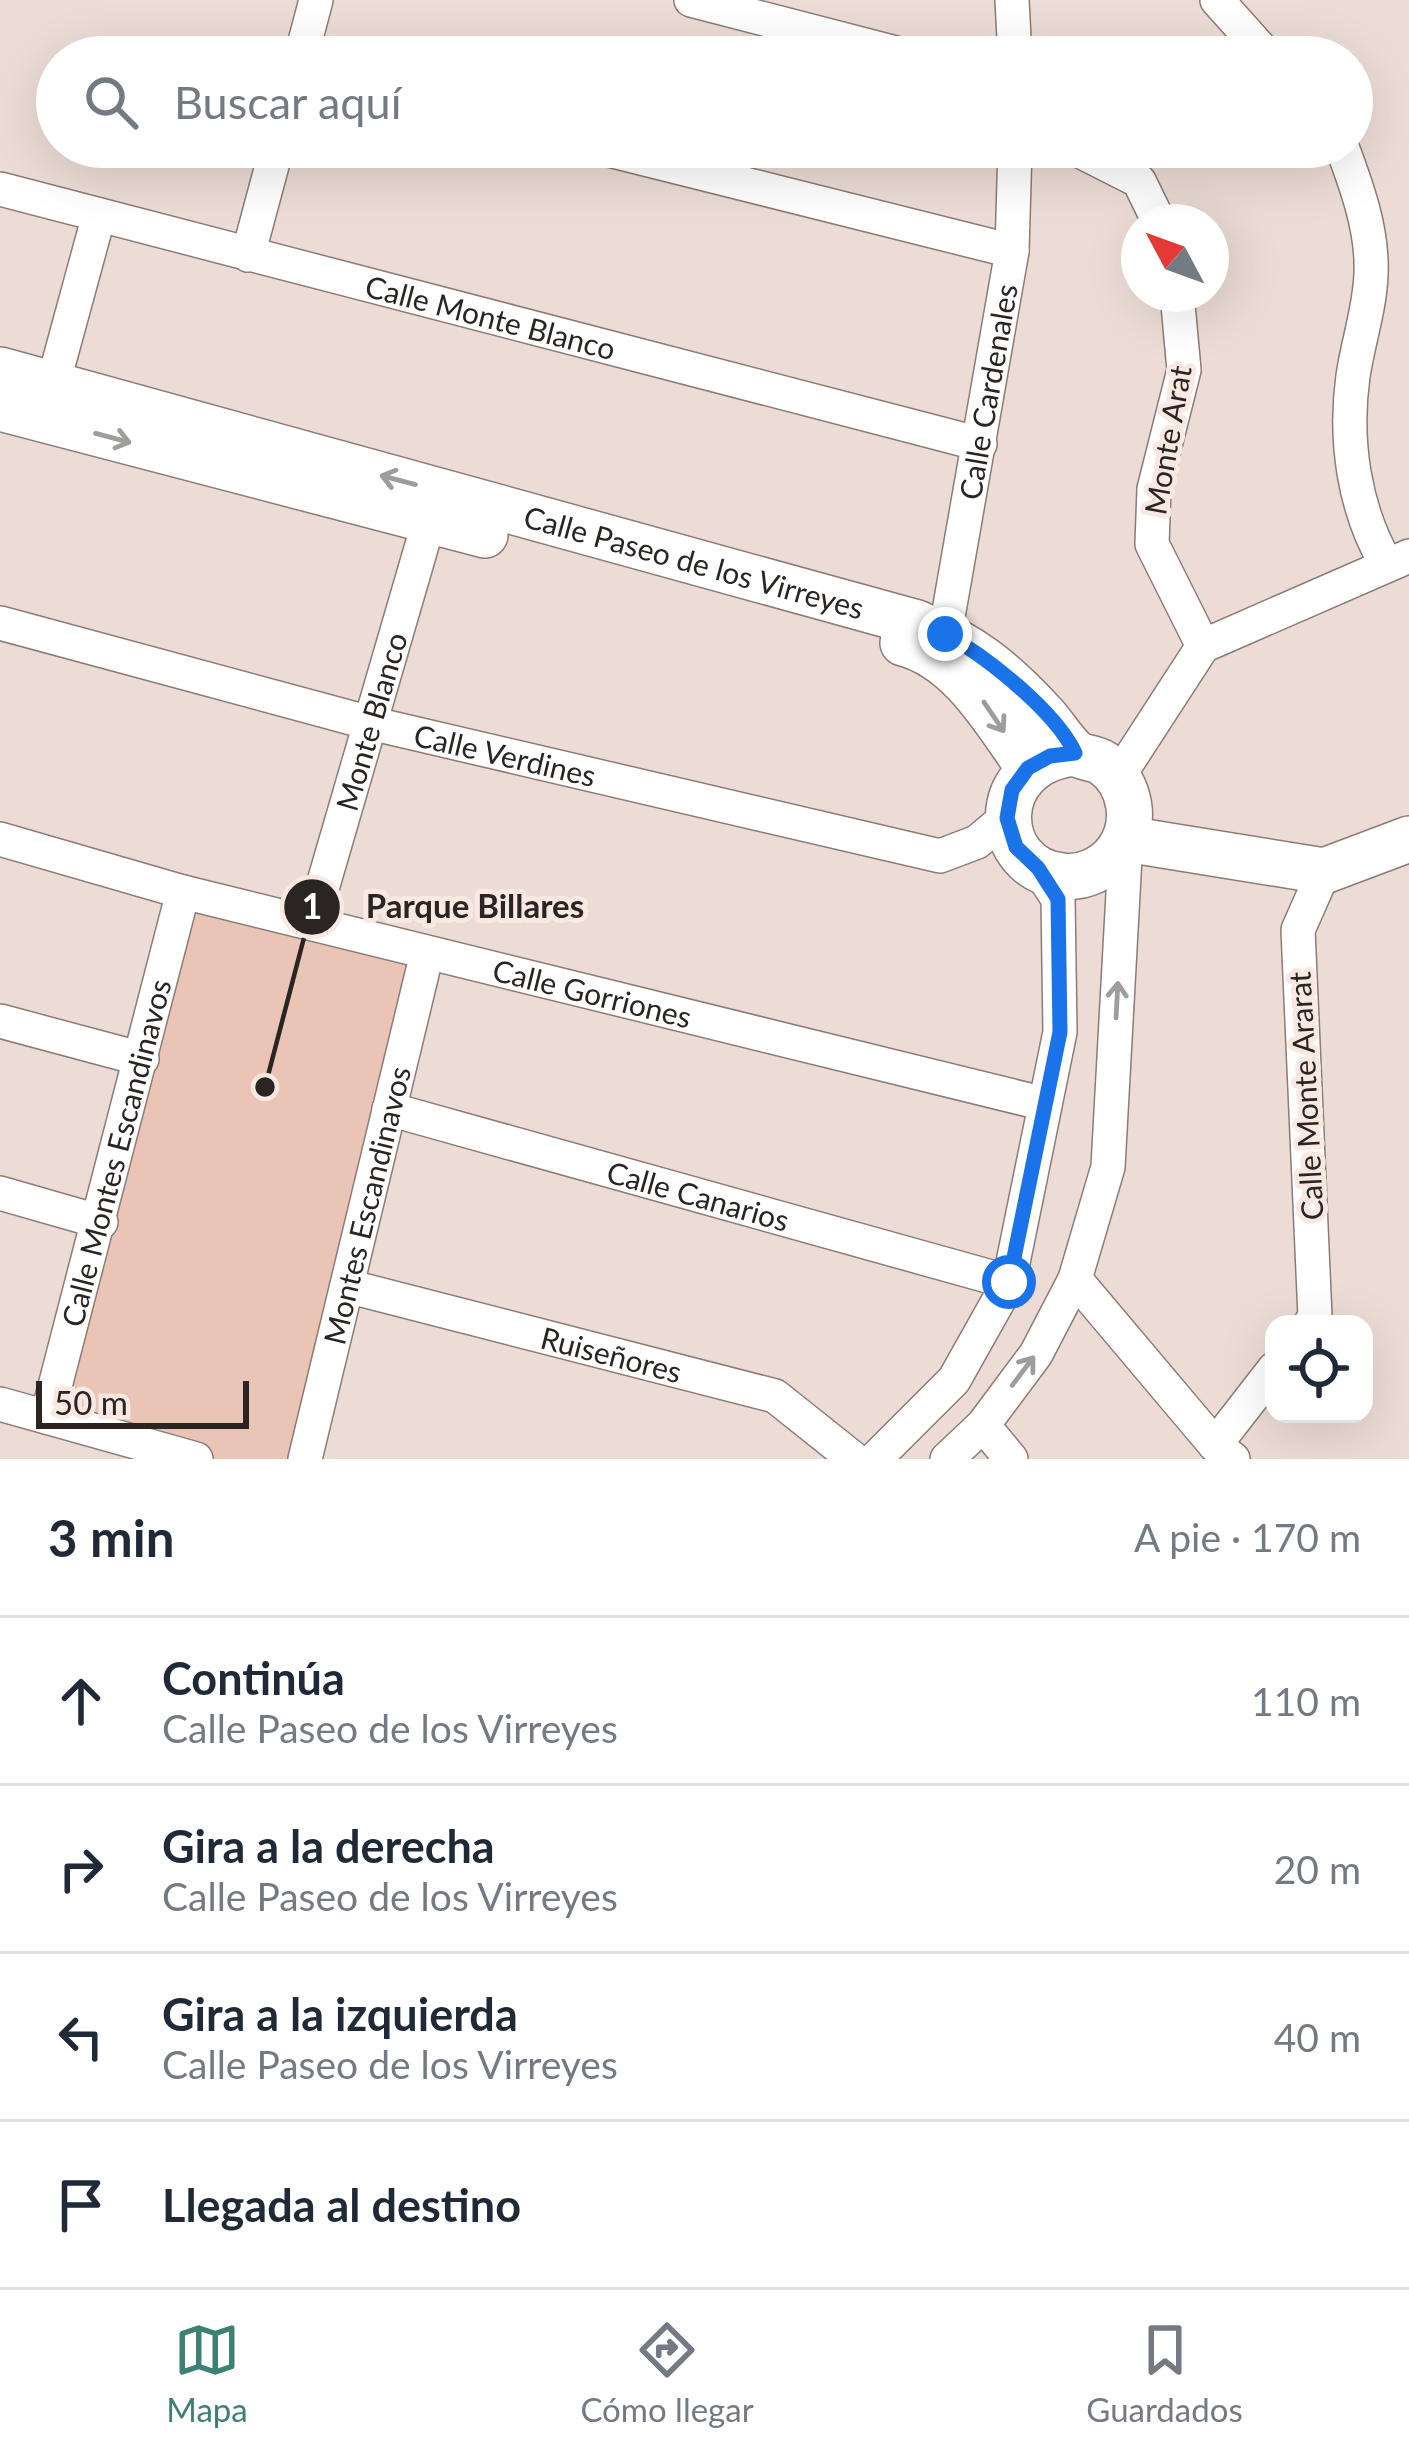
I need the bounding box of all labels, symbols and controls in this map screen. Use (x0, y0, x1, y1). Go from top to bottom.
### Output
search box (36, 36, 1373, 168)
icon: search (78, 69, 144, 135)
text: Buscar aquí (174, 75, 401, 129)
north arrow (1121, 204, 1229, 312)
street label: Calle Monte Blanco (362, 267, 619, 366)
street label: Calle Cardenales (951, 281, 1024, 502)
street label: Monte Arat (1136, 363, 1198, 517)
one-way arrow (93, 428, 131, 450)
one-way arrow (380, 467, 418, 489)
street label: Calle Paseo de los Virreyes (520, 497, 868, 626)
route end (918, 607, 972, 661)
street label: Monte Blanco (328, 628, 414, 815)
one-way arrow (981, 700, 1006, 734)
street label: Calle Verdines (411, 716, 599, 793)
callout: Parque Billares (282, 872, 608, 941)
text: 1 (302, 883, 322, 927)
text: Parque Billares (366, 885, 584, 925)
street label: Calle Gorriones (489, 951, 695, 1034)
street label: Calle Monte Ararat (1281, 971, 1329, 1221)
street label: Calle Montes Escandinavos (53, 975, 178, 1330)
one-way arrow (1106, 981, 1129, 1020)
street label: Montes Escandinavos (315, 1063, 417, 1348)
street label: Calle Canarios (603, 1153, 793, 1238)
route start (982, 1255, 1036, 1309)
map controls (1265, 1315, 1373, 1423)
button: locate (1265, 1315, 1373, 1423)
street label: Ruiseñores (537, 1319, 686, 1389)
one-way arrow (1010, 1355, 1036, 1388)
scale bar (36, 1375, 249, 1428)
text: 50 m (54, 1382, 128, 1422)
text: 3 min (48, 1507, 174, 1568)
text: A pie · 170 m (1134, 1514, 1361, 1560)
text: Continúa (162, 1651, 345, 1705)
icon: ahead (48, 1668, 114, 1734)
text: 110 m (1251, 1678, 1361, 1724)
text: Calle Paseo de los Virreyes (162, 1705, 618, 1751)
text: Gira a la derecha (162, 1819, 495, 1873)
icon: right (48, 1836, 114, 1902)
text: 20 m (1274, 1846, 1361, 1892)
text: Calle Paseo de los Virreyes (162, 1873, 618, 1919)
text: Gira a la izquierda (162, 1987, 518, 2041)
icon: left (48, 2004, 114, 2070)
text: 40 m (1274, 2014, 1361, 2060)
text: Calle Paseo de los Virreyes (162, 2041, 618, 2087)
icon: arrive (48, 2172, 114, 2238)
text: Llegada al destino (162, 2178, 521, 2232)
tab: Mapa (166, 2317, 248, 2429)
tab: Cómo llegar (580, 2317, 754, 2429)
tab: Guardados (1086, 2317, 1243, 2429)

